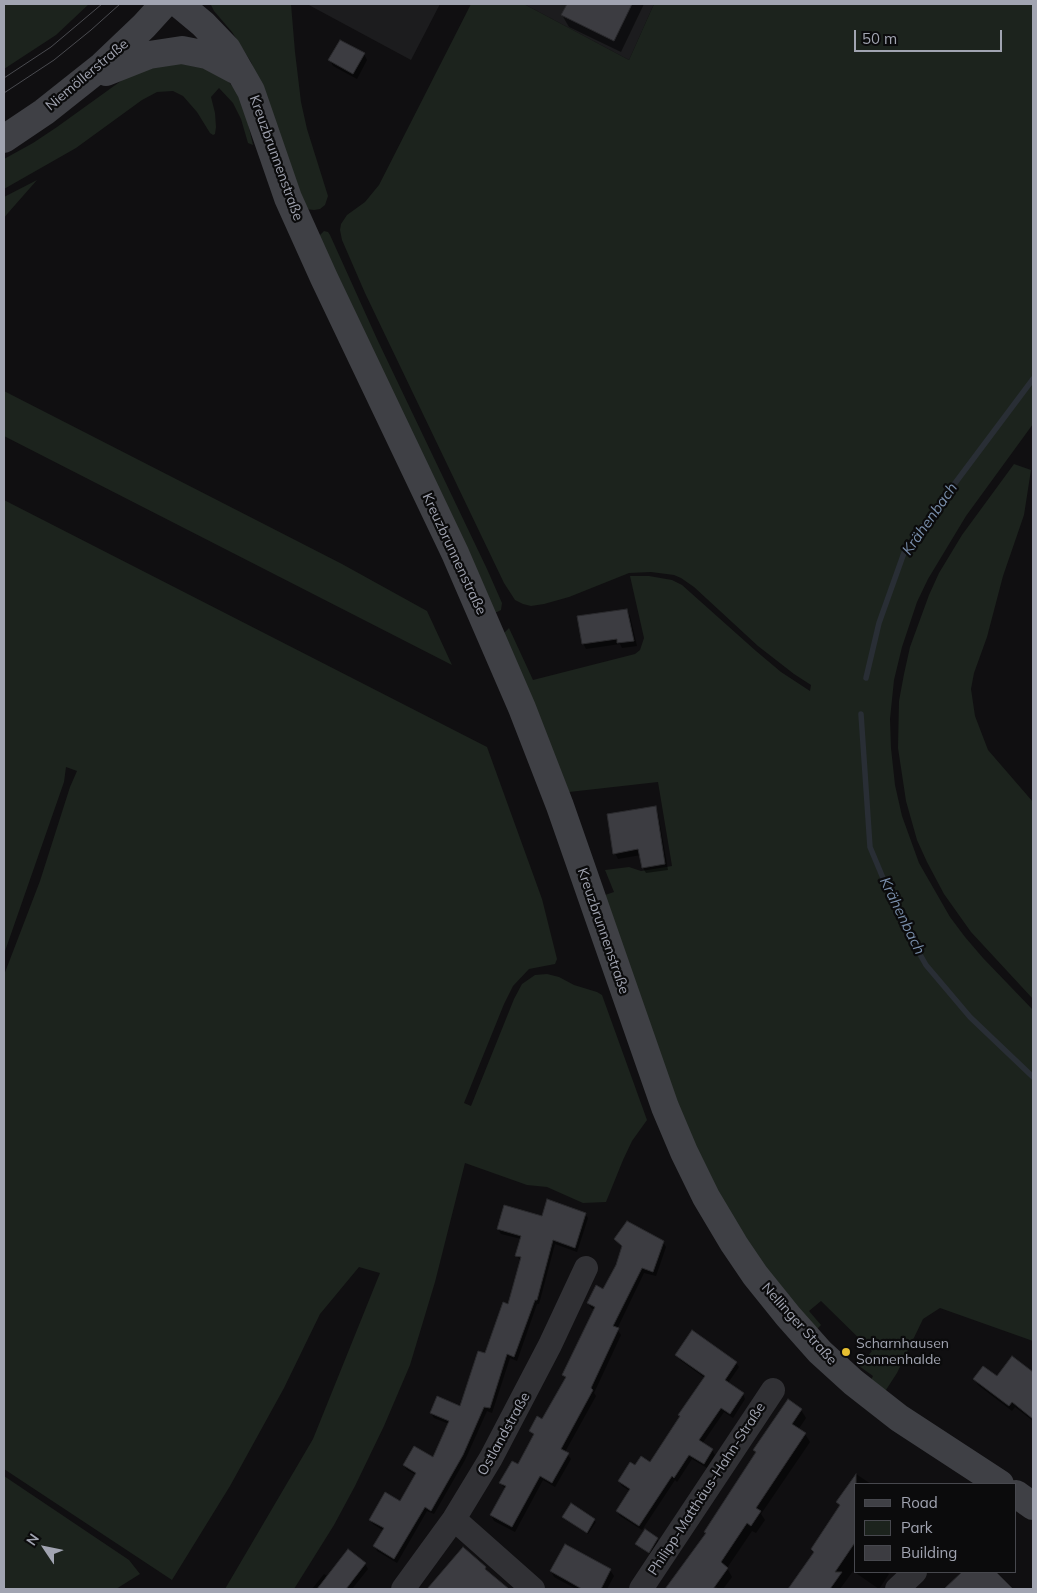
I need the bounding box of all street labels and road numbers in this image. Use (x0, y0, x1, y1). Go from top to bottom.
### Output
street label: Niemöllerstraße (42, 36, 132, 114)
street label: Kreuzbrunnenstraße (245, 93, 307, 223)
street label: Kreuzbrunnenstraße (418, 491, 490, 617)
street label: Kreuzbrunnenstraße (574, 866, 632, 996)
street label: Nellinger Straße (758, 1280, 840, 1368)
street label: Ostlandstraße (474, 1389, 534, 1479)
street label: Philipp-Matthäus-Hahn-Straße (645, 1399, 769, 1579)

